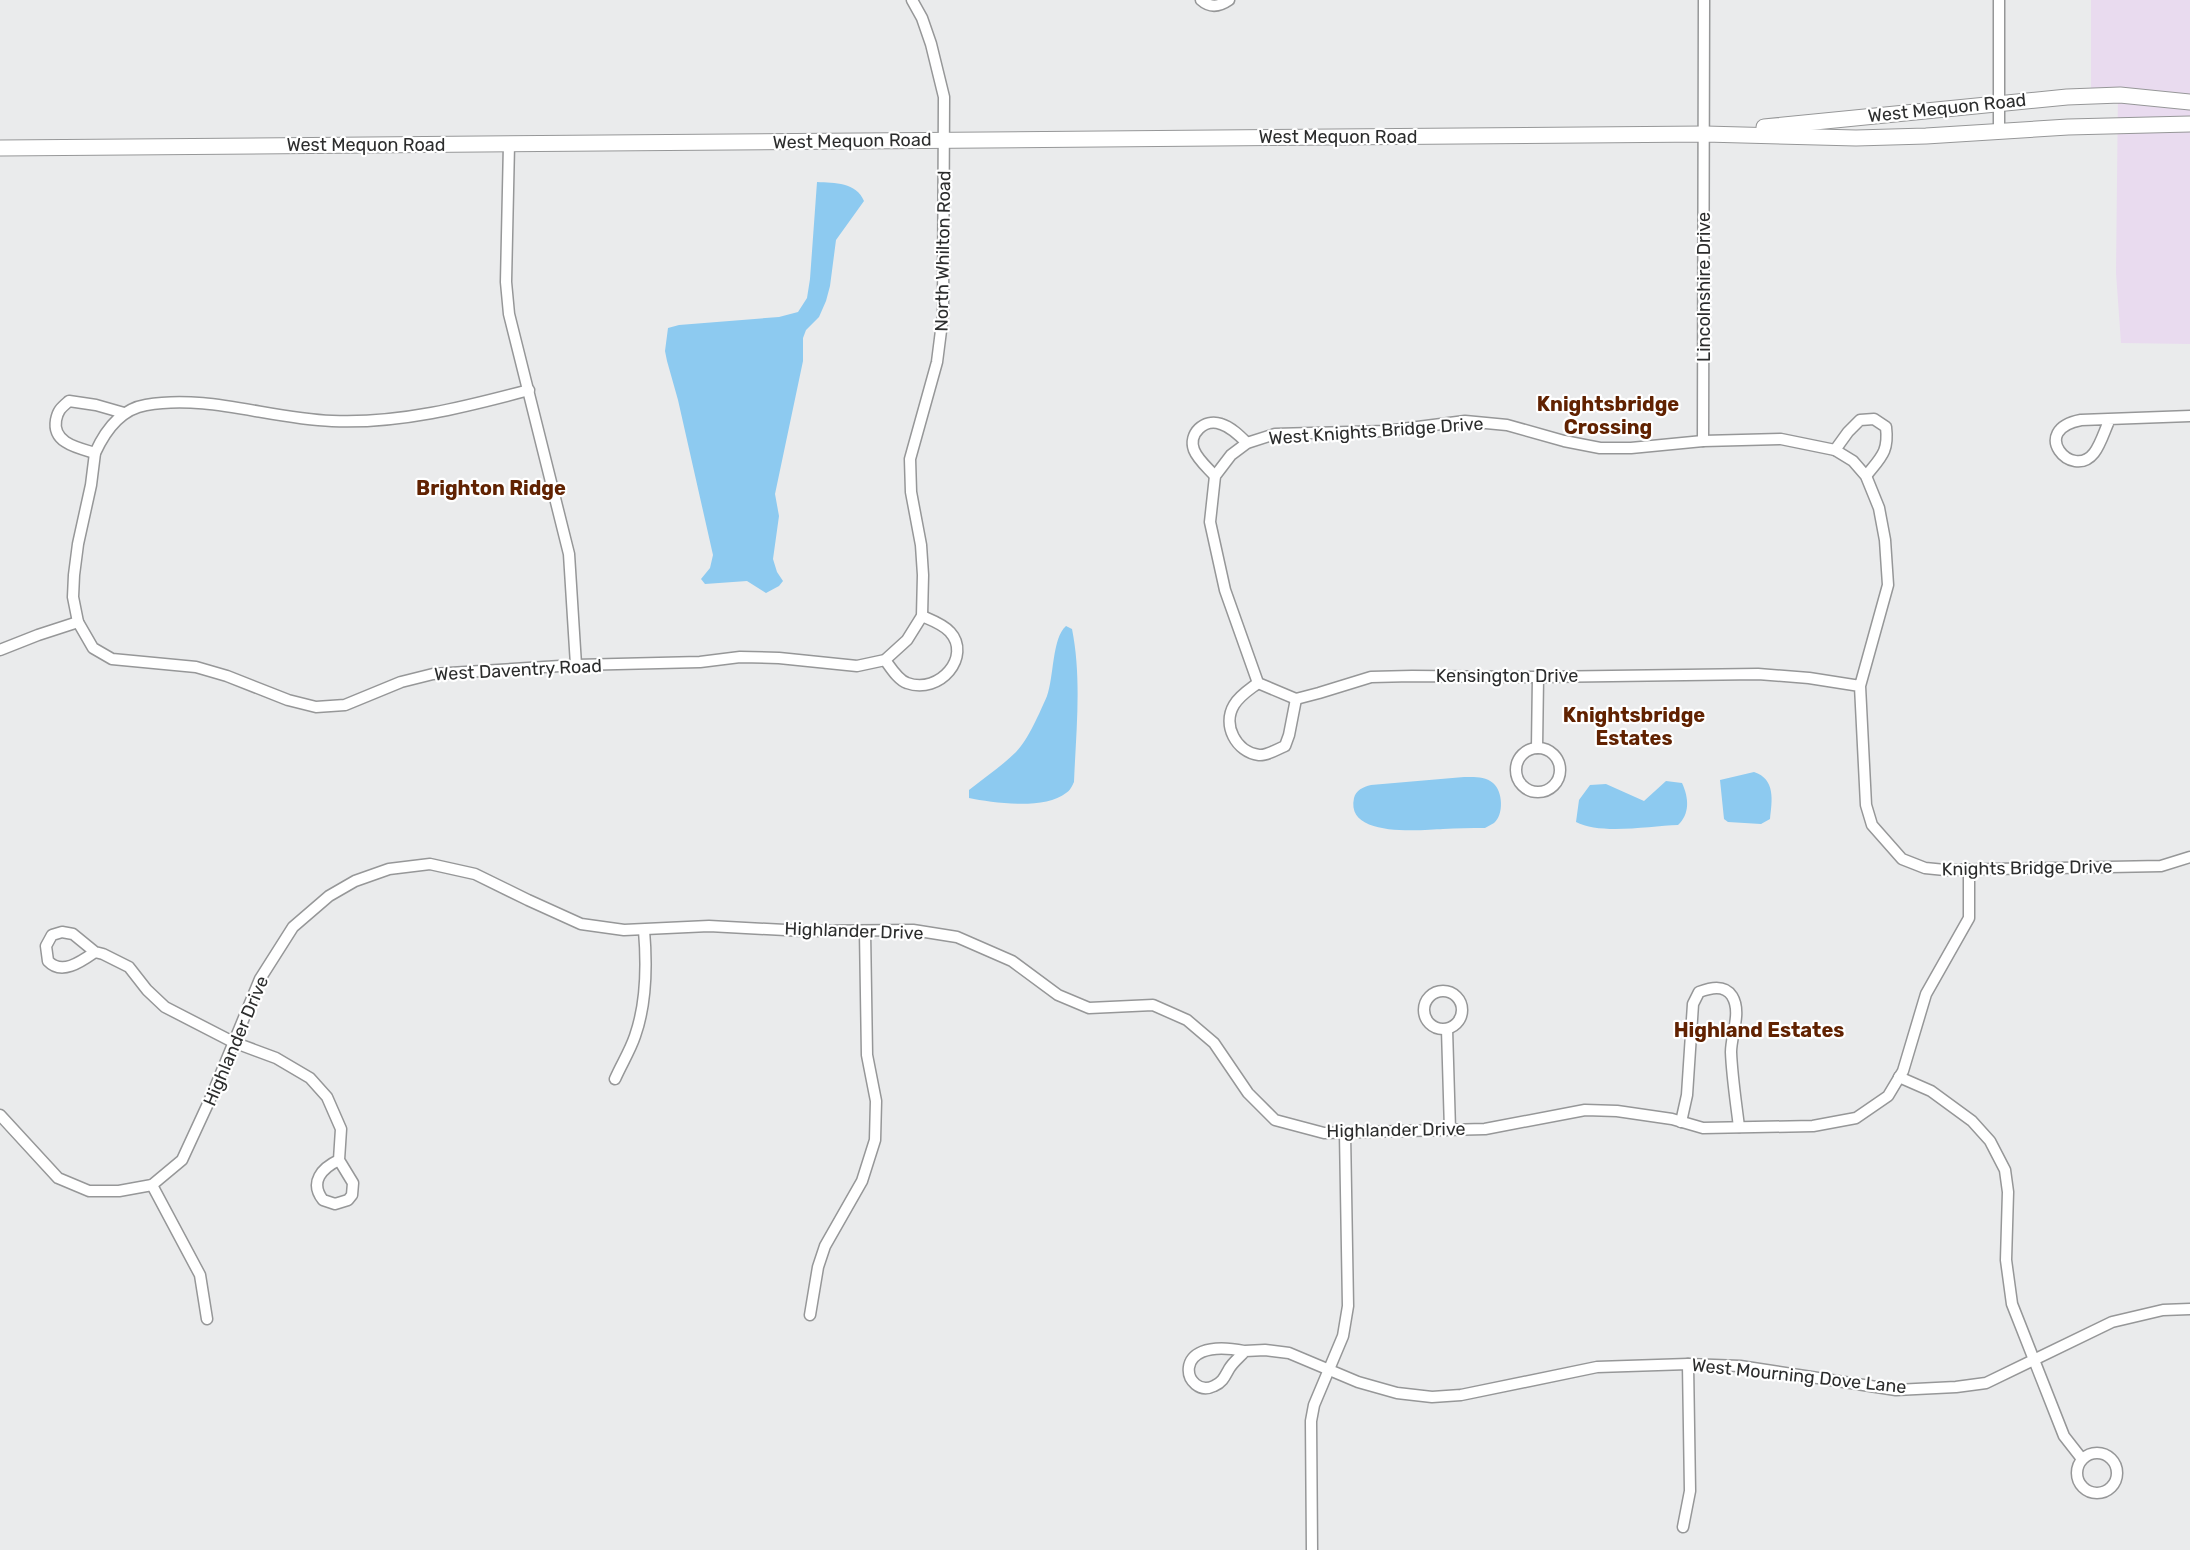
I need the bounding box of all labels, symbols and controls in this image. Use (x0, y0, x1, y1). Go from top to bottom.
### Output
street label: West Mequon Road (1867, 89, 2027, 127)
street label: West Mequon Road (1259, 126, 1417, 148)
street label: West Mequon Road (772, 129, 932, 153)
street label: West Mequon Road (287, 134, 445, 156)
street label: North Whilton Road (931, 170, 955, 332)
street label: Lincolnshire Drive (1693, 212, 1715, 362)
district label: Knightsbridge Crossing (1537, 392, 1679, 439)
street label: West Knights Bridge Drive (1268, 413, 1484, 449)
district label: Brighton Ridge (416, 476, 566, 500)
street label: West Daventry Road (434, 655, 602, 685)
street label: Kensington Drive (1436, 665, 1578, 687)
district label: Knightsbridge Estates (1563, 703, 1705, 750)
street label: Knights Bridge Drive (1941, 856, 2113, 880)
street label: Highlander Drive (784, 918, 924, 944)
street label: Highlander Drive (199, 973, 273, 1109)
district label: Highland Estates (1674, 1018, 1844, 1042)
street label: Highlander Drive (1326, 1118, 1466, 1142)
street label: West Mourning Dove Lane (1690, 1354, 1908, 1398)

